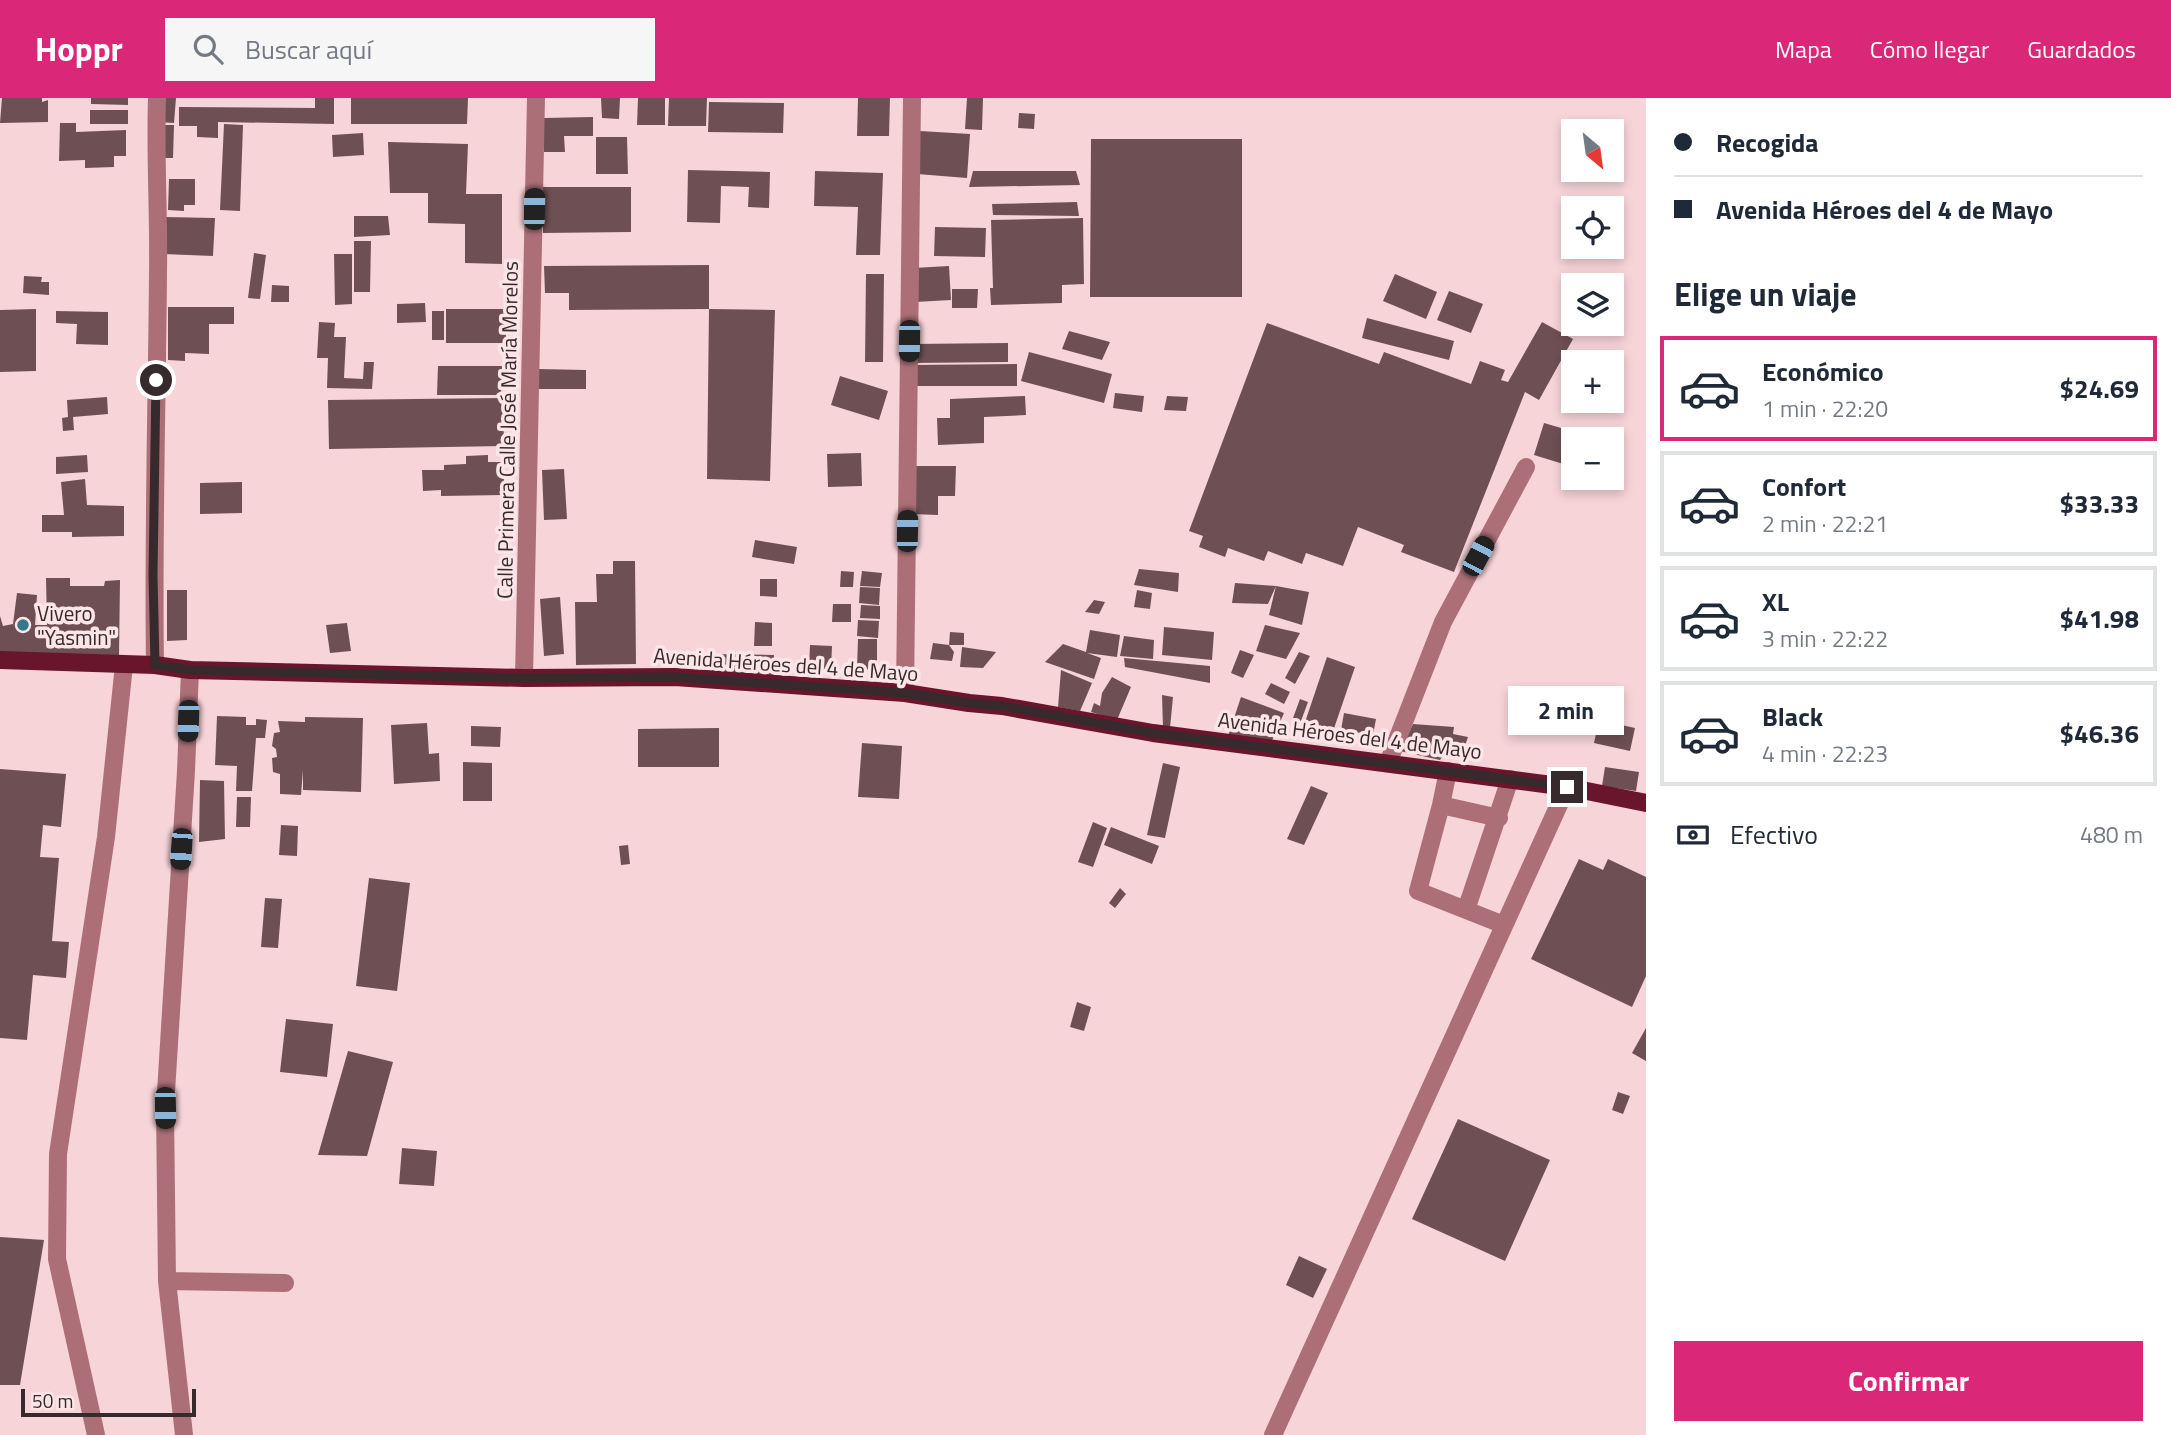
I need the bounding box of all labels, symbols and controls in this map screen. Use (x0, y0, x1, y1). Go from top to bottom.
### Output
search box (165, 18, 655, 81)
text: Hoppr (35, 24, 123, 74)
icon: search (189, 30, 227, 68)
text: Buscar aquí (245, 30, 372, 69)
text: Mapa (1775, 31, 1832, 67)
text: Cómo llegar (1870, 31, 1989, 67)
text: Guardados (2027, 31, 2136, 67)
north arrow (1561, 119, 1624, 182)
map controls (1561, 119, 1624, 490)
text: Recogida (1716, 123, 1819, 162)
car (524, 188, 545, 230)
text: Avenida Héroes del 4 de Mayo (1716, 190, 2053, 229)
button: locate (1561, 196, 1624, 259)
street label: Calle Primera Calle José María Morelos (488, 261, 526, 599)
text: Elige un viaje (1674, 270, 1857, 318)
button: layers (1561, 273, 1624, 336)
car (899, 320, 920, 362)
button: + (1561, 350, 1624, 413)
text: Económico (1762, 352, 1884, 391)
icon: car (1678, 357, 1741, 420)
route start (140, 364, 172, 396)
text: $24.69 (2060, 369, 2139, 408)
text: 1 min · 22:20 (1762, 391, 1888, 426)
button: − (1561, 427, 1624, 490)
text: Confort (1762, 467, 1846, 506)
icon: car (1678, 472, 1741, 535)
text: $33.33 (2060, 484, 2139, 523)
text: 2 min · 22:21 (1762, 506, 1888, 541)
car (897, 510, 918, 552)
car (1459, 533, 1498, 579)
text: XL (1762, 582, 1789, 621)
icon: car (1678, 587, 1741, 650)
place label: Vivero "Yasmin" (37, 597, 116, 653)
text: $41.98 (2060, 599, 2139, 638)
marker: Vivero "Yasmin" (15, 617, 31, 633)
text: 3 min · 22:22 (1762, 621, 1888, 656)
street label: Avenida Héroes del 4 de Mayo (652, 639, 920, 689)
callout: 2 min (1509, 686, 1625, 734)
text: 2 min (1538, 693, 1594, 728)
text: Black (1762, 697, 1823, 736)
car (177, 700, 200, 742)
icon: car (1678, 702, 1741, 765)
street label: Avenida Héroes del 4 de Mayo (1216, 703, 1484, 767)
text: $46.36 (2060, 714, 2139, 753)
text: 4 min · 22:23 (1762, 736, 1888, 771)
route end (1551, 771, 1583, 803)
text: Efectivo (1730, 815, 1818, 854)
icon: cash (1674, 816, 1712, 854)
text: 480 m (2080, 817, 2143, 852)
car (170, 827, 193, 871)
car (155, 1087, 176, 1129)
button: Confirmar (1674, 1341, 2143, 1421)
scale bar (21, 1386, 196, 1418)
text: 50 m (32, 1386, 73, 1415)

